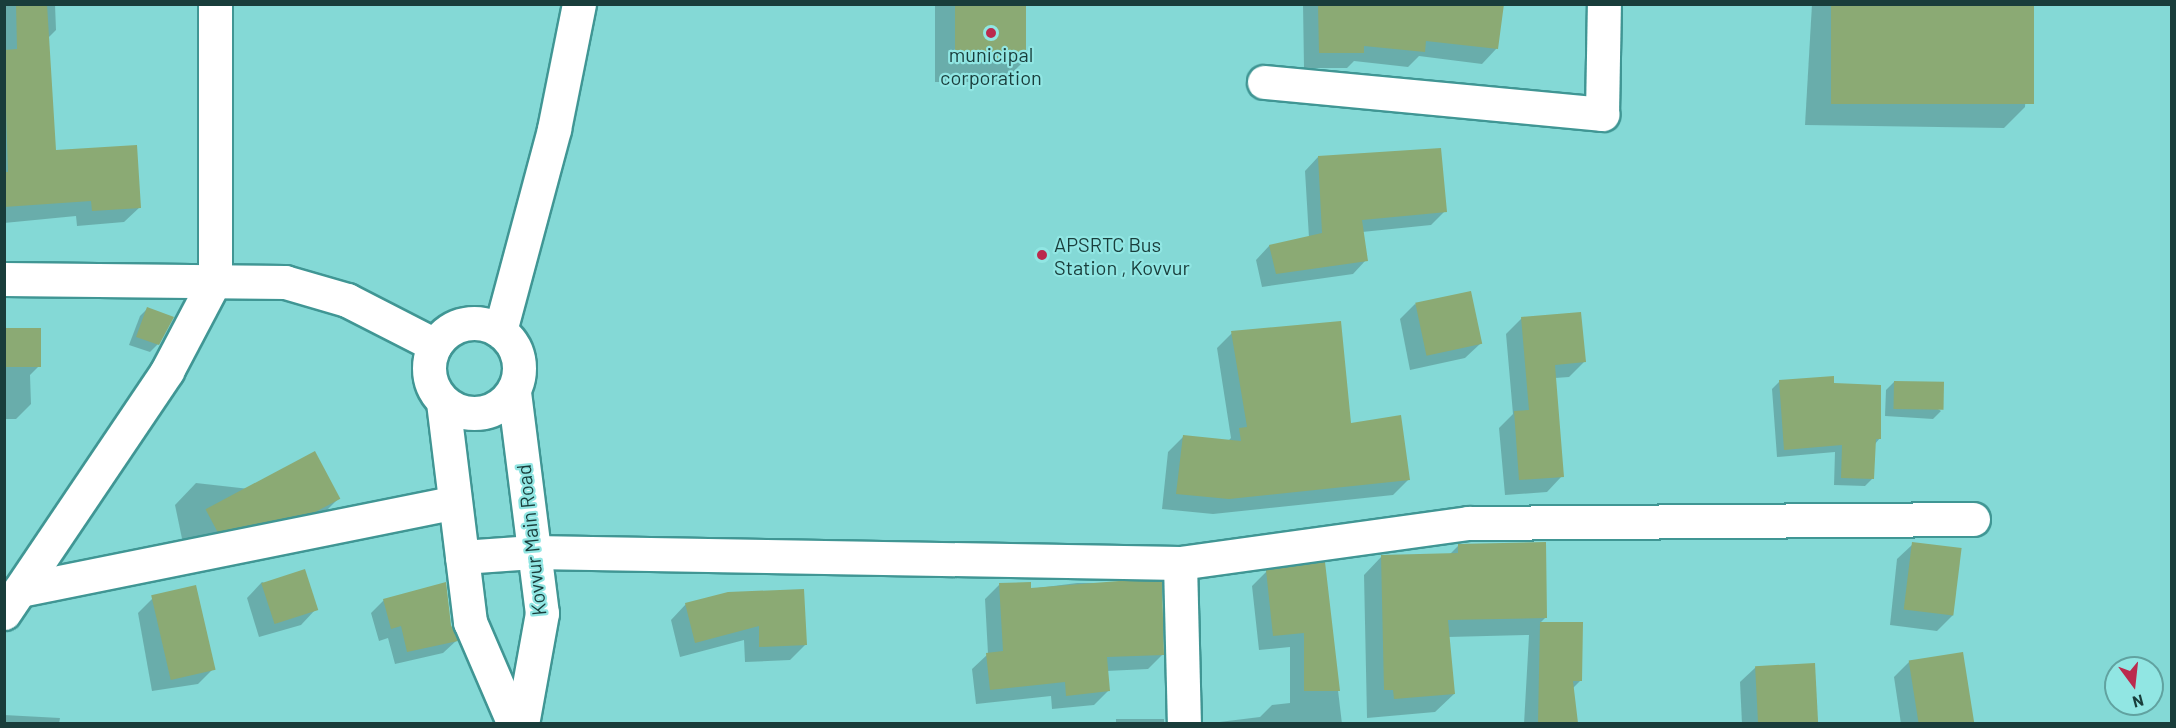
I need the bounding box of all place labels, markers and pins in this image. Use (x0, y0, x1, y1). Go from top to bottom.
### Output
marker: municipal corporation (984, 26, 998, 40)
place label: municipal corporation (940, 42, 1042, 89)
place label: APSRTC Bus Station , Kovvur (1054, 232, 1190, 279)
marker: APSRTC Bus Station , Kovvur (1035, 248, 1049, 262)

